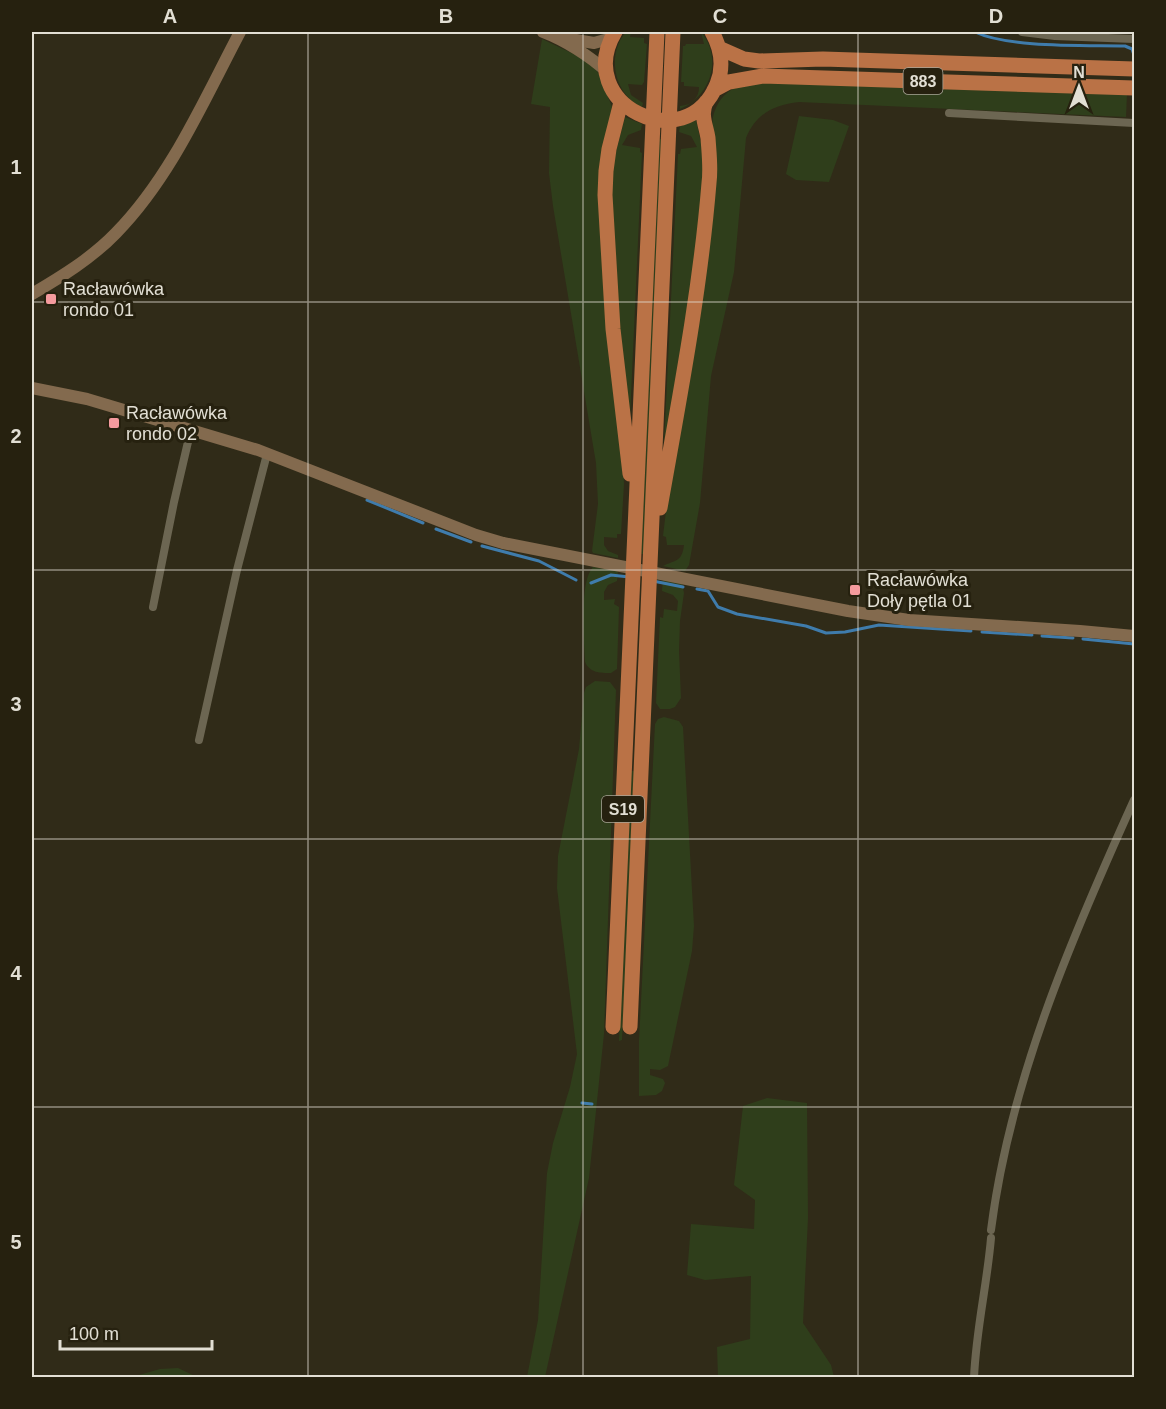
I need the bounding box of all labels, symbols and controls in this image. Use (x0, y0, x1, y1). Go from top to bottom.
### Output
text: A (163, 5, 177, 27)
text: B (439, 5, 453, 27)
text: C (713, 5, 727, 27)
text: D (989, 5, 1003, 27)
north arrow (1049, 57, 1109, 117)
text: N (1073, 64, 1085, 81)
road number: 883 (904, 68, 942, 94)
text: 1 (10, 156, 22, 178)
place label: Racławówka rondo 01 (63, 279, 165, 320)
marker: Racławówka rondo 01 (44, 292, 58, 306)
place label: Racławówka rondo 02 (126, 403, 228, 444)
marker: Racławówka rondo 02 (107, 416, 121, 430)
text: 2 (10, 425, 22, 447)
place label: Racławówka Doły pętla 01 (867, 570, 972, 611)
marker: Racławówka Doły pętla 01 (848, 583, 862, 597)
text: 3 (10, 693, 22, 715)
road number: S19 (602, 796, 644, 822)
text: 4 (10, 962, 22, 984)
text: 5 (10, 1231, 22, 1253)
scale bar (60, 1313, 212, 1351)
text: 100 m (69, 1324, 119, 1344)

